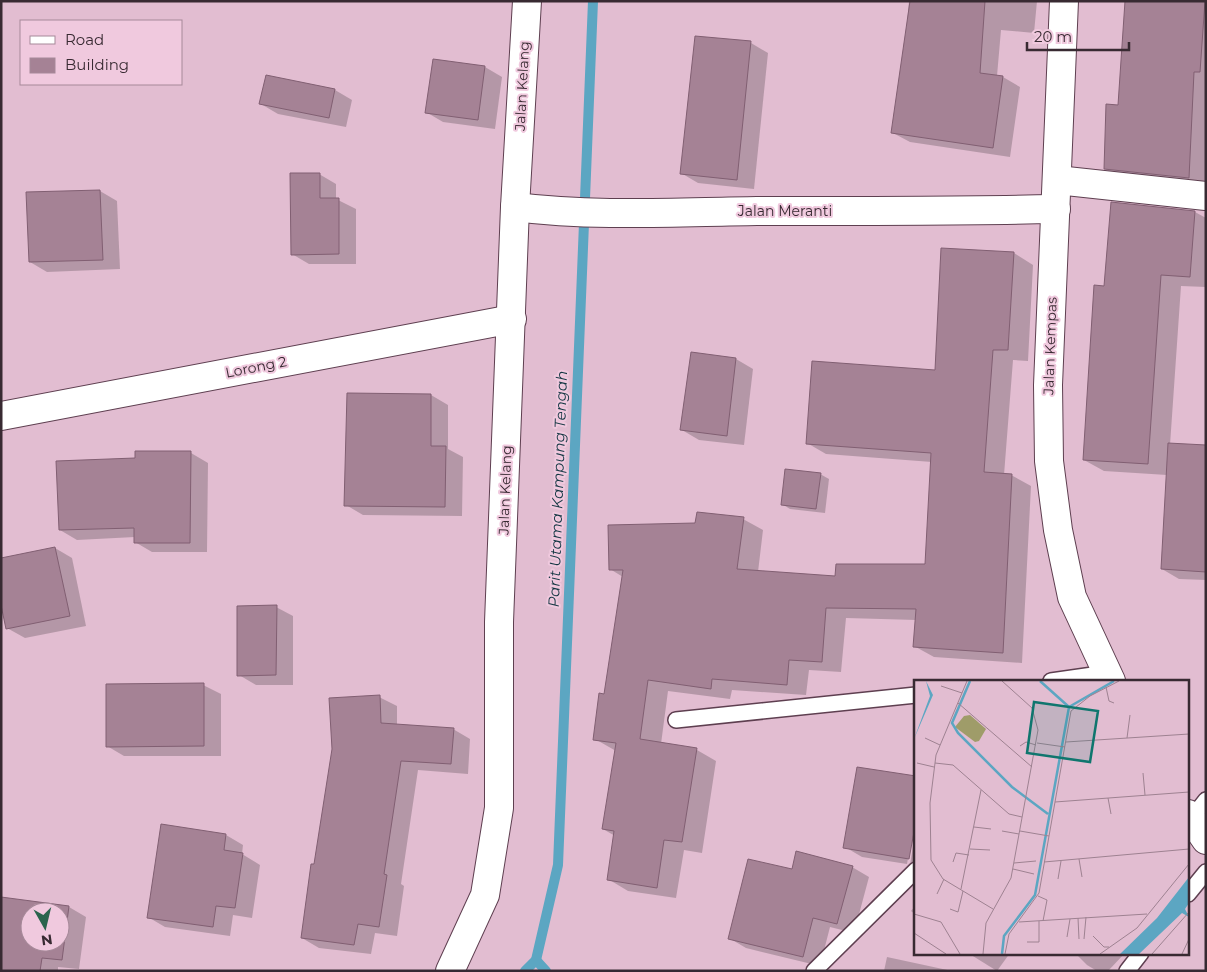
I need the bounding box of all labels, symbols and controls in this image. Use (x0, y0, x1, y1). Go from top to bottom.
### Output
legend (20, 20, 182, 85)
scale bar (1027, 20, 1130, 52)
text: 20 m (1034, 27, 1072, 46)
text: Road (65, 30, 104, 49)
street label: Jalan Kelang (511, 41, 533, 132)
text: Building (65, 55, 129, 74)
street label: Jalan Meranti (737, 202, 832, 220)
street label: Jalan Kempas (1039, 297, 1061, 396)
street label: Lorong 2 (224, 352, 288, 382)
water label: Parit Utama Kampung Tengah (544, 370, 571, 608)
street label: Jalan Kelang (494, 445, 516, 536)
inset map (914, 680, 1190, 954)
north arrow (20, 902, 70, 952)
text: N (40, 930, 54, 950)

